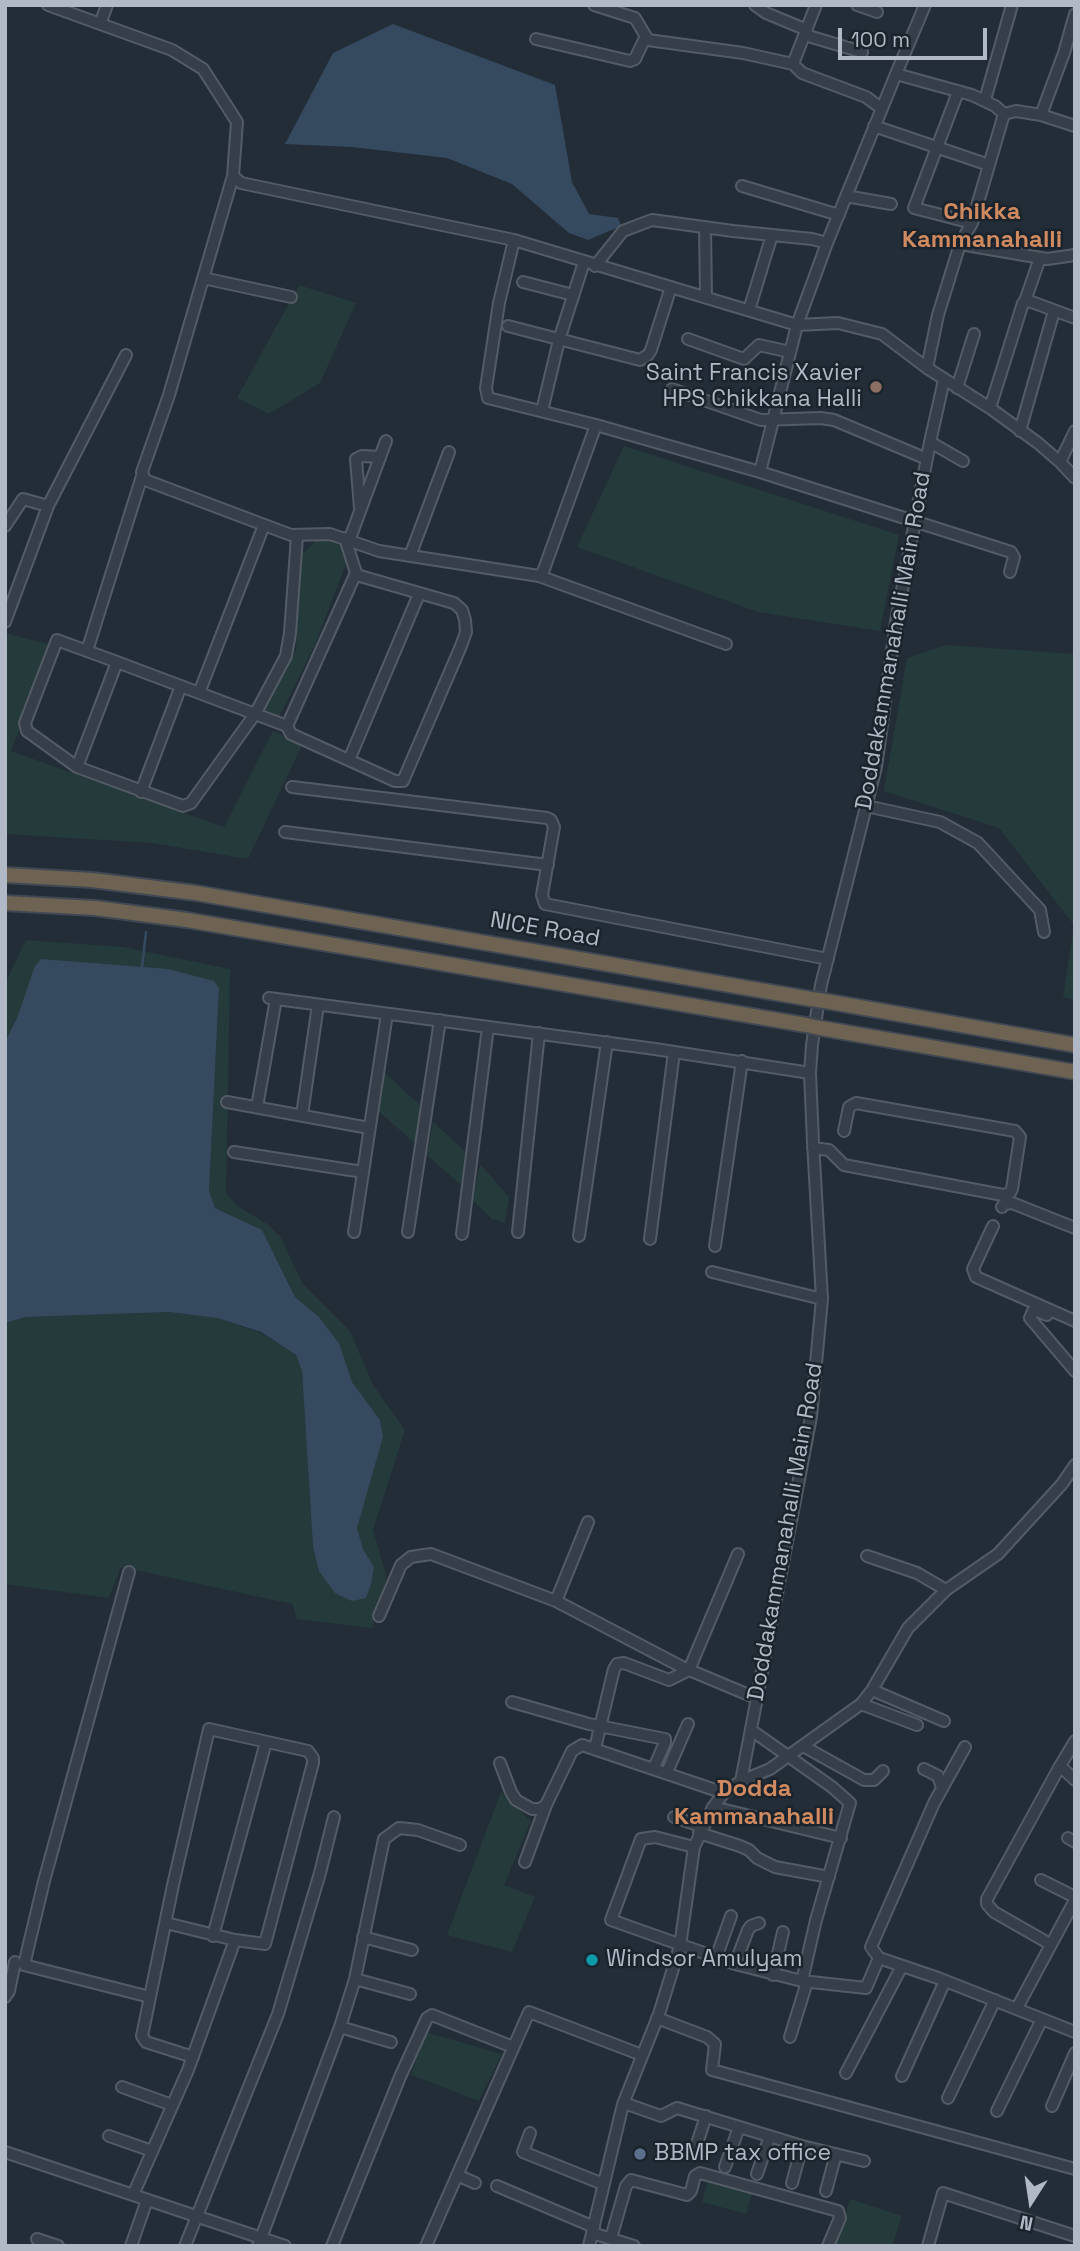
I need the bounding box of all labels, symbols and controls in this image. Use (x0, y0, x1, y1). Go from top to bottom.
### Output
scale bar (842, 14, 991, 58)
text: 100 m (851, 26, 910, 53)
district label: Chikka Kammanahalli (902, 198, 1062, 254)
place label: Saint Francis Xavier HPS Chikkana Halli (646, 360, 862, 414)
marker: Saint Francis Xavier HPS Chikkana Halli (868, 379, 884, 395)
street label: Doddakammanahalli Main Road (851, 470, 937, 812)
street label: NICE Road (488, 907, 602, 953)
street label: Doddakammanahalli Main Road (743, 1361, 829, 1703)
district label: Dodda Kammanahalli (674, 1775, 834, 1831)
place label: Windsor Amulyam (606, 1946, 802, 1974)
marker: Windsor Amulyam (584, 1952, 600, 1968)
place label: BBMP tax office (654, 2140, 831, 2168)
marker: BBMP tax office (632, 2146, 648, 2162)
north arrow (996, 2167, 1066, 2237)
text: N (1018, 2209, 1035, 2237)

